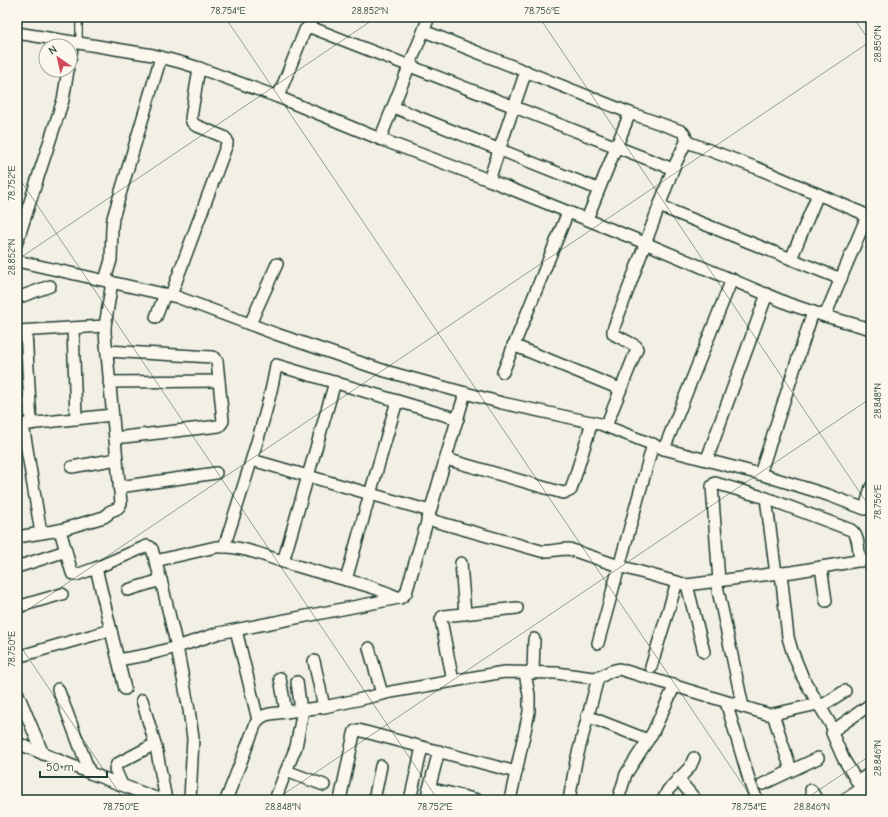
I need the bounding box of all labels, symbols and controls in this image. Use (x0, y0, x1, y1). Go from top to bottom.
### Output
text: 78.754°E (211, 5, 245, 17)
text: 28.852°N (352, 5, 388, 17)
text: 78.756°E (524, 5, 560, 17)
text: 28.850°N (872, 25, 884, 63)
north arrow (38, 38, 78, 78)
text: N (46, 43, 59, 58)
text: 78.752°E (6, 165, 18, 201)
text: 28.852°N (6, 239, 18, 275)
text: 28.848°N (872, 383, 884, 419)
text: 78.756°E (872, 484, 884, 520)
text: 78.750°E (6, 631, 18, 667)
text: 28.846°N (872, 740, 884, 776)
scale bar (40, 753, 107, 779)
text: 50 m (46, 760, 74, 774)
text: 78.750°E (103, 801, 139, 813)
text: 28.848°N (265, 801, 301, 813)
text: 78.752°E (417, 801, 453, 813)
text: 78.754°E (732, 801, 766, 813)
text: 28.846°N (794, 801, 830, 813)

